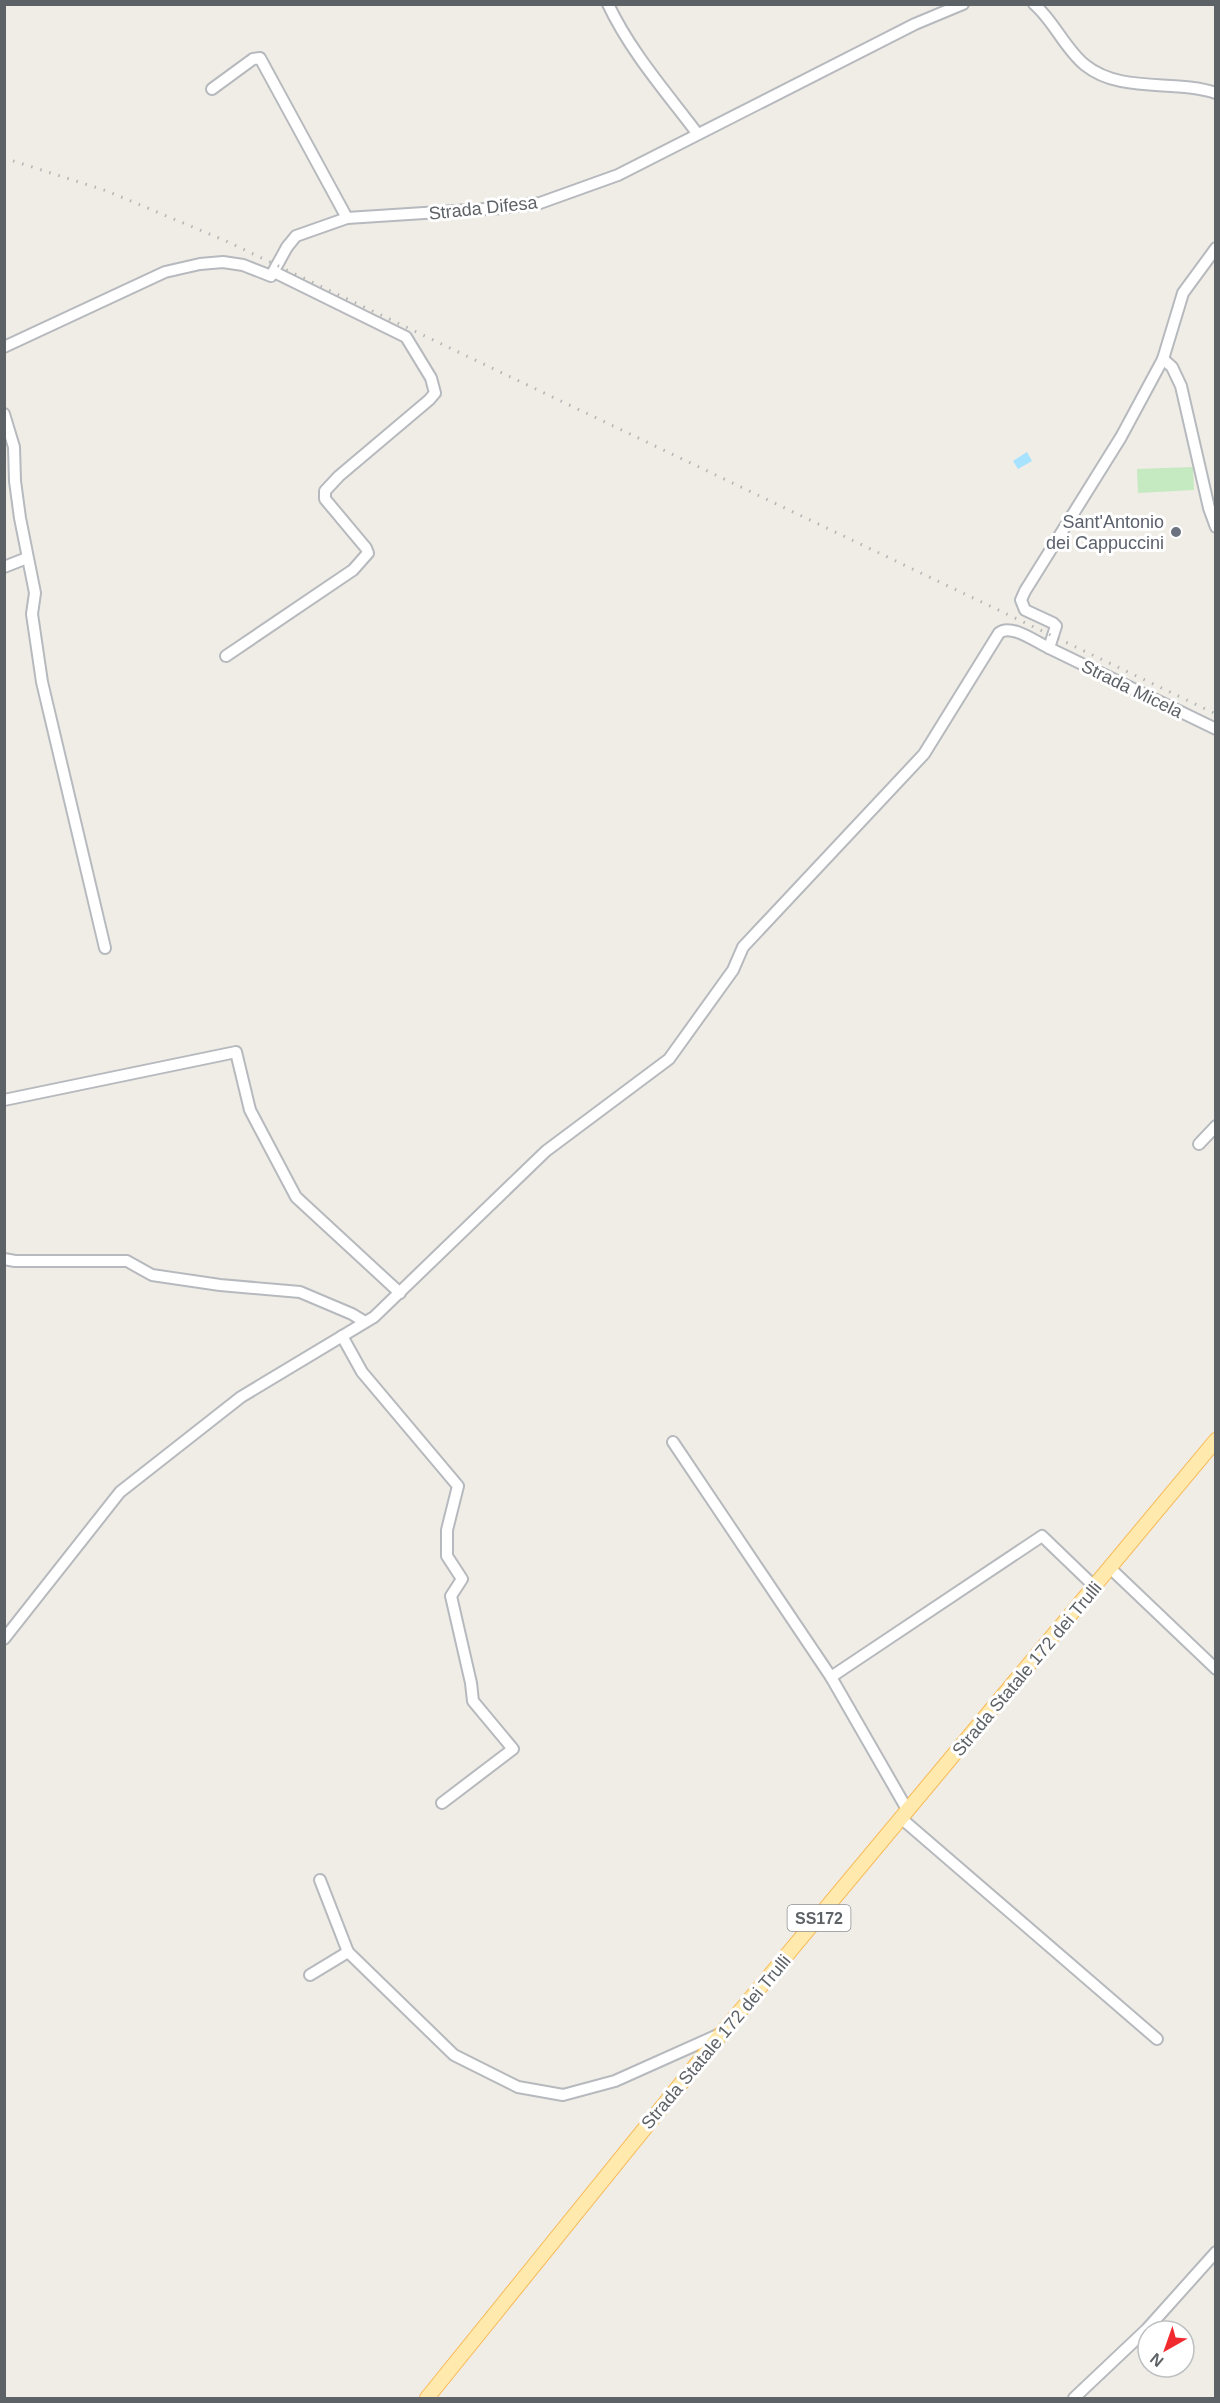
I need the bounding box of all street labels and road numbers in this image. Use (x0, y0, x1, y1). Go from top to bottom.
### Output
street label: Strada Difesa (428, 192, 539, 224)
street label: Strada Micela (1078, 656, 1187, 723)
street label: Strada Statale 172 dei Trulli (948, 1578, 1106, 1760)
road number: SS172 (788, 1905, 850, 1931)
street label: Strada Statale 172 dei Trulli (637, 1951, 795, 2133)

